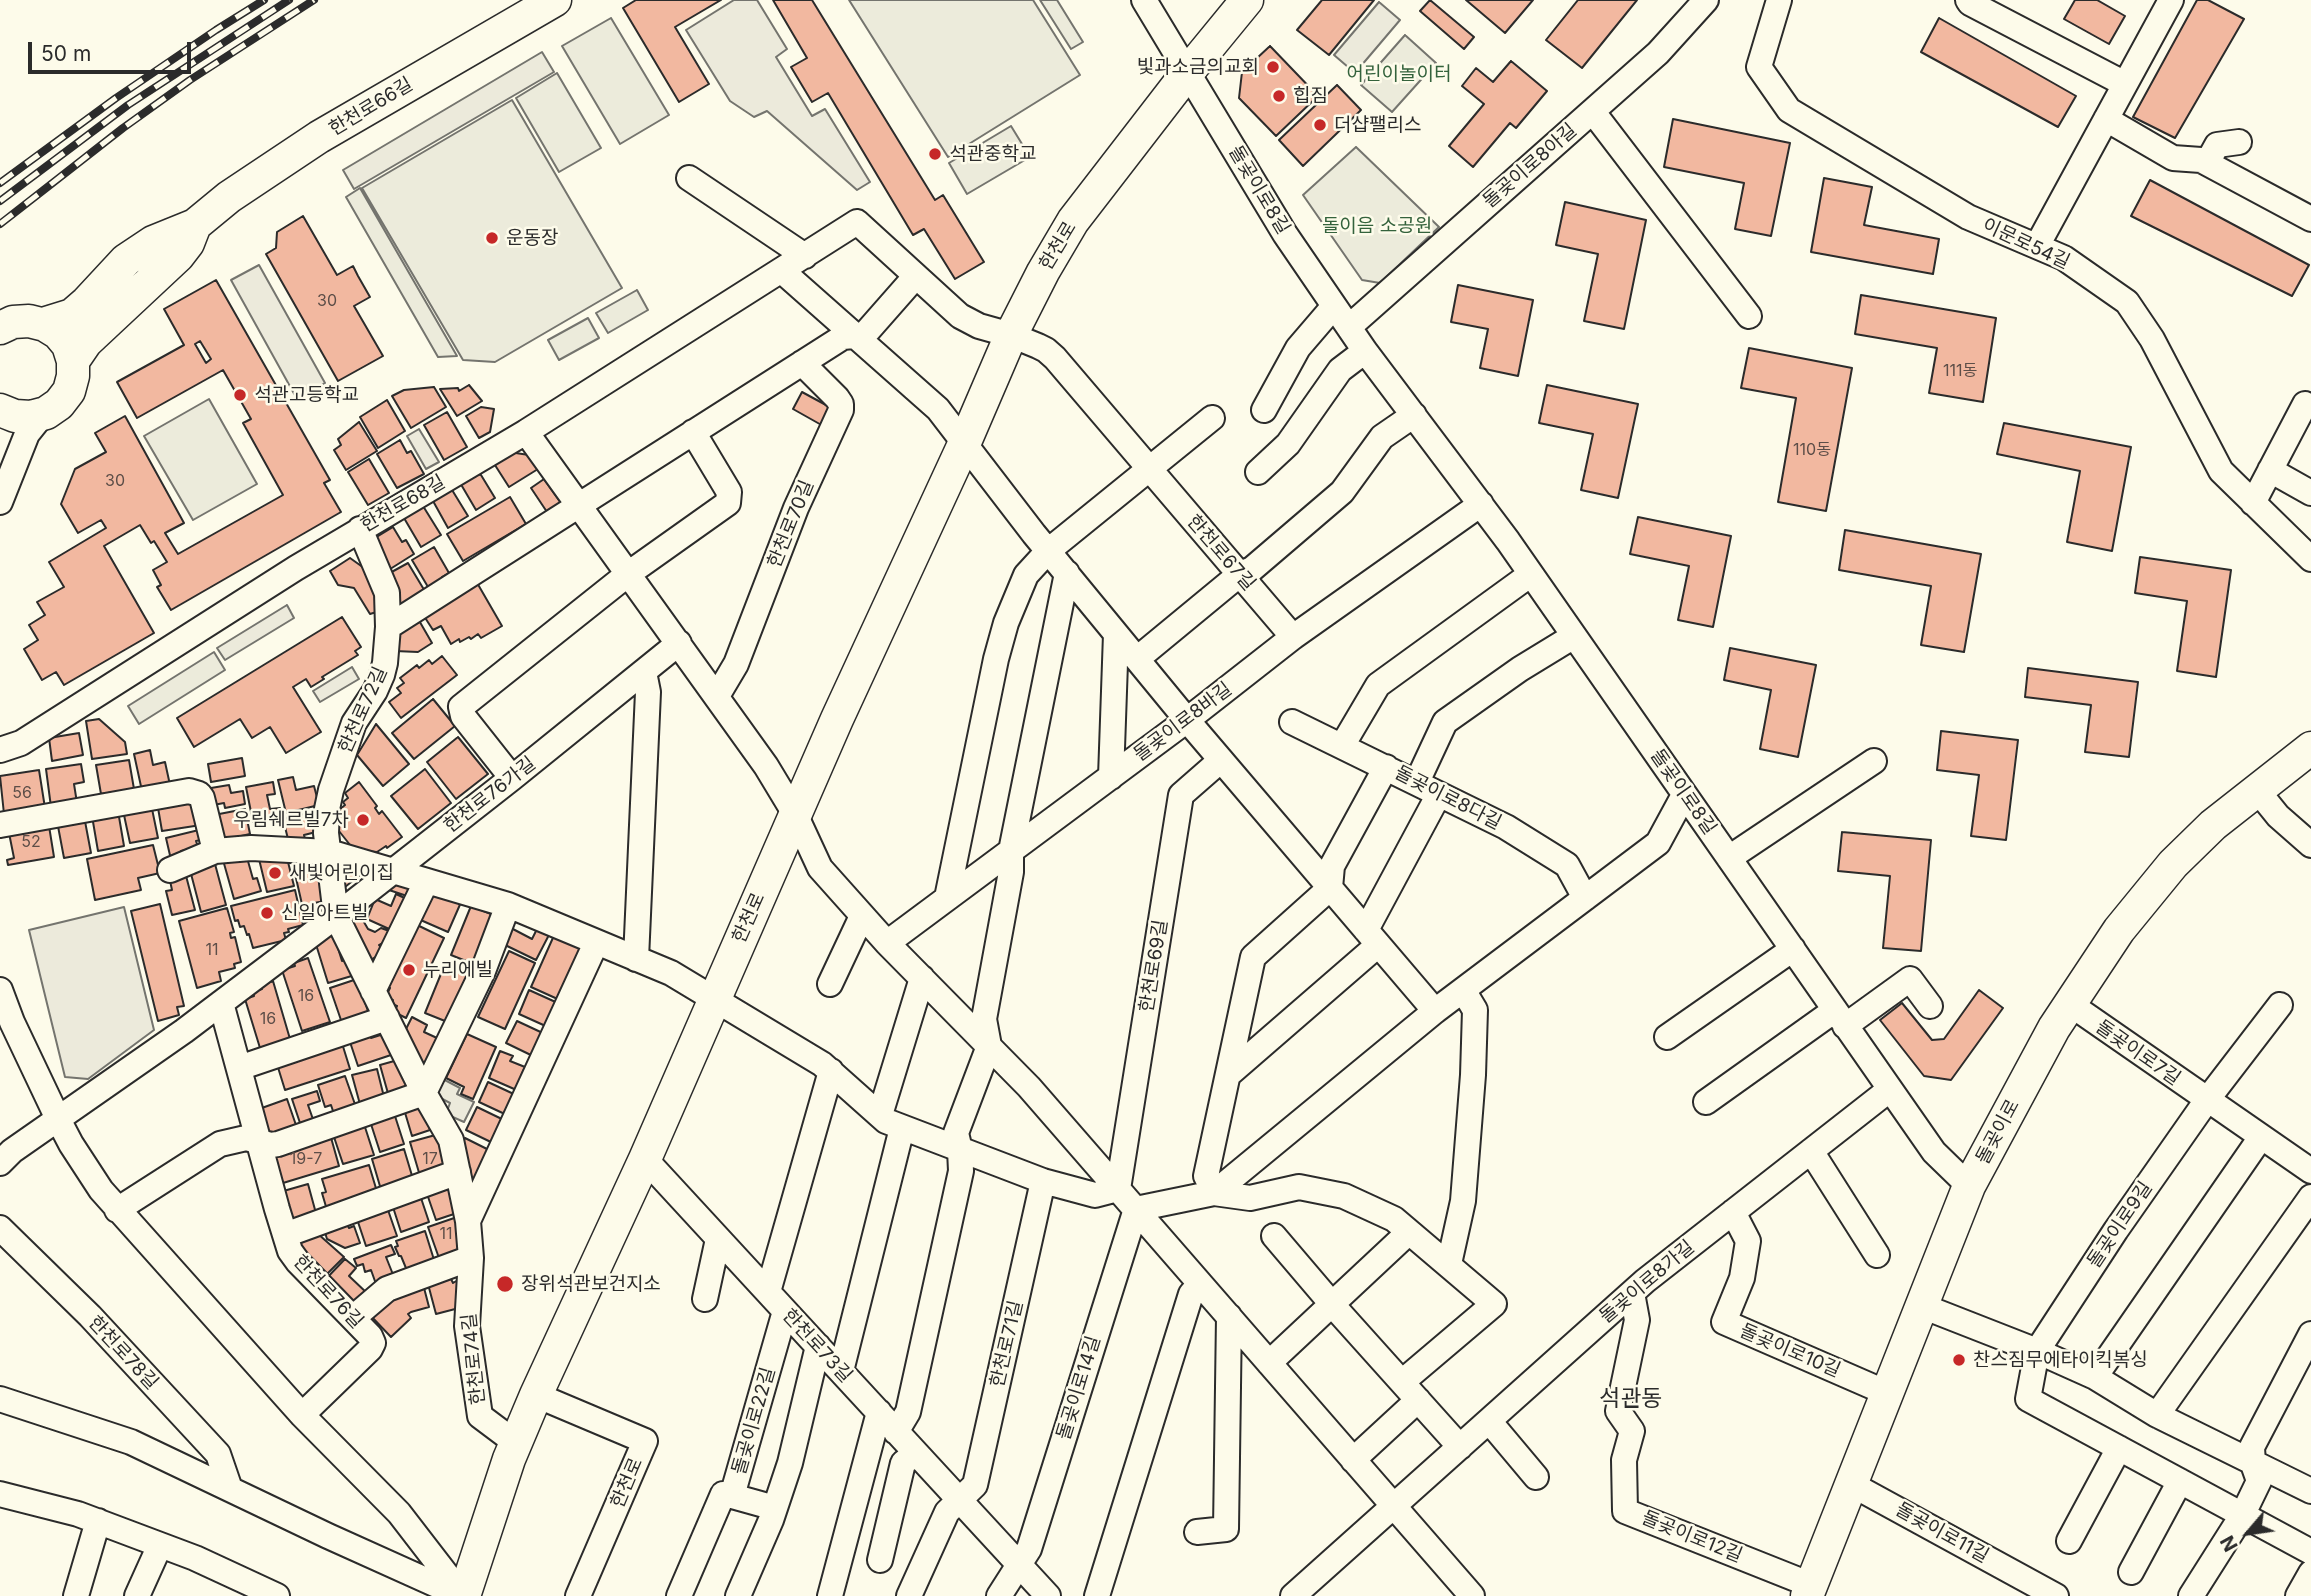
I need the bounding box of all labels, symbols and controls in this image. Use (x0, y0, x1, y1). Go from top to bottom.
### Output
scale bar (32, 28, 194, 72)
text: 50 m (41, 41, 91, 66)
place label: 빛과소금의교회 (1137, 56, 1259, 78)
marker: 빛과소금의교회 (1265, 59, 1281, 75)
park label: 어린이놀이터 (1347, 63, 1451, 85)
street label: 한천로66길 (325, 73, 417, 141)
place label: 힙짐 (1293, 85, 1328, 107)
marker: 힙짐 (1271, 88, 1287, 104)
place label: 더샵팰리스 (1334, 114, 1421, 136)
marker: 더샵팰리스 (1312, 117, 1328, 133)
street label: 돌곶이로8아길 (1479, 119, 1581, 213)
street label: 돌곶이로8길 (1224, 142, 1294, 238)
place label: 석관중학교 (949, 143, 1036, 165)
marker: 석관중학교 (927, 146, 943, 162)
street label: 이문로54길 (1979, 214, 2073, 274)
park label: 돌이음 소공원 (1322, 215, 1432, 237)
street label: 한천로 (1035, 218, 1081, 274)
place label: 운동장 (506, 227, 558, 249)
marker: 운동장 (484, 230, 500, 246)
house number: 30 (317, 291, 337, 311)
house number: 111동 (1943, 361, 1977, 381)
place label: 석관고등학교 (254, 384, 359, 406)
marker: 석관고등학교 (232, 387, 248, 403)
house number: 110동 (1793, 440, 1831, 460)
house number: 30 (105, 471, 125, 491)
street label: 한천로68길 (357, 471, 449, 537)
street label: 한천로70길 (763, 477, 819, 571)
street label: 한천로67길 (1182, 511, 1260, 595)
street label: 한천로72길 (334, 663, 392, 757)
street label: 돌곶이로8바길 (1130, 678, 1236, 766)
street label: 돌곶이로8길 (1645, 745, 1721, 839)
street label: 한천로76가길 (440, 752, 540, 838)
street label: 돌곶이로8다길 (1391, 761, 1505, 835)
house number: 56 (12, 783, 32, 803)
place label: 우림쉐르빌7차 (233, 809, 349, 831)
marker: 우림쉐르빌7차 (355, 812, 371, 828)
house number: 52 (21, 832, 41, 852)
place label: 새빛어린이집 (289, 862, 394, 884)
marker: 새빛어린이집 (267, 865, 283, 881)
street label: 한천로 (728, 889, 770, 947)
place label: 신일아트빌 (281, 902, 368, 924)
marker: 신일아트빌 (259, 905, 275, 921)
street label: 한천로69길 (1135, 918, 1173, 1014)
house number: 11 (205, 940, 219, 960)
place label: 누리에빌 (423, 959, 493, 981)
marker: 누리에빌 (401, 962, 417, 978)
house number: 16 (298, 986, 314, 1006)
house number: 16 (260, 1009, 276, 1029)
street label: 돌곶이로7길 (2091, 1016, 2185, 1090)
street label: 돌곶이로 (1972, 1096, 2024, 1168)
house number: 19-7 (290, 1149, 322, 1169)
house number: 17 (422, 1149, 438, 1169)
street label: 돌곶이로9길 (2083, 1178, 2157, 1272)
house number: 11 (439, 1224, 453, 1244)
street label: 돌곶이로8가길 (1595, 1236, 1699, 1328)
street label: 한천로76길 (288, 1251, 368, 1333)
place label: 장위석관보건지소 (521, 1273, 661, 1295)
marker: 장위석관보건지소 (495, 1274, 515, 1294)
street label: 한천로71길 (986, 1298, 1028, 1390)
street label: 한천로73길 (777, 1305, 857, 1387)
street label: 한천로78길 (83, 1312, 163, 1394)
street label: 한천로74길 (458, 1312, 490, 1406)
street label: 돌곶이로10길 (1736, 1320, 1844, 1382)
street label: 돌곶이로14길 (1052, 1333, 1106, 1443)
place label: 찬스짐무에타이킥복싱 (1973, 1349, 2148, 1371)
marker: 찬스짐무에타이킥복싱 (1951, 1352, 1967, 1368)
street label: 돌곶이로22길 (728, 1365, 780, 1477)
district label: 석관동 (1599, 1385, 1663, 1413)
street label: 한천로 (606, 1454, 648, 1512)
street label: 돌곶이로11길 (1891, 1498, 1993, 1568)
north arrow (2213, 1498, 2283, 1568)
street label: 돌곶이로12길 (1638, 1506, 1746, 1568)
text: N (2216, 1532, 2243, 1555)

